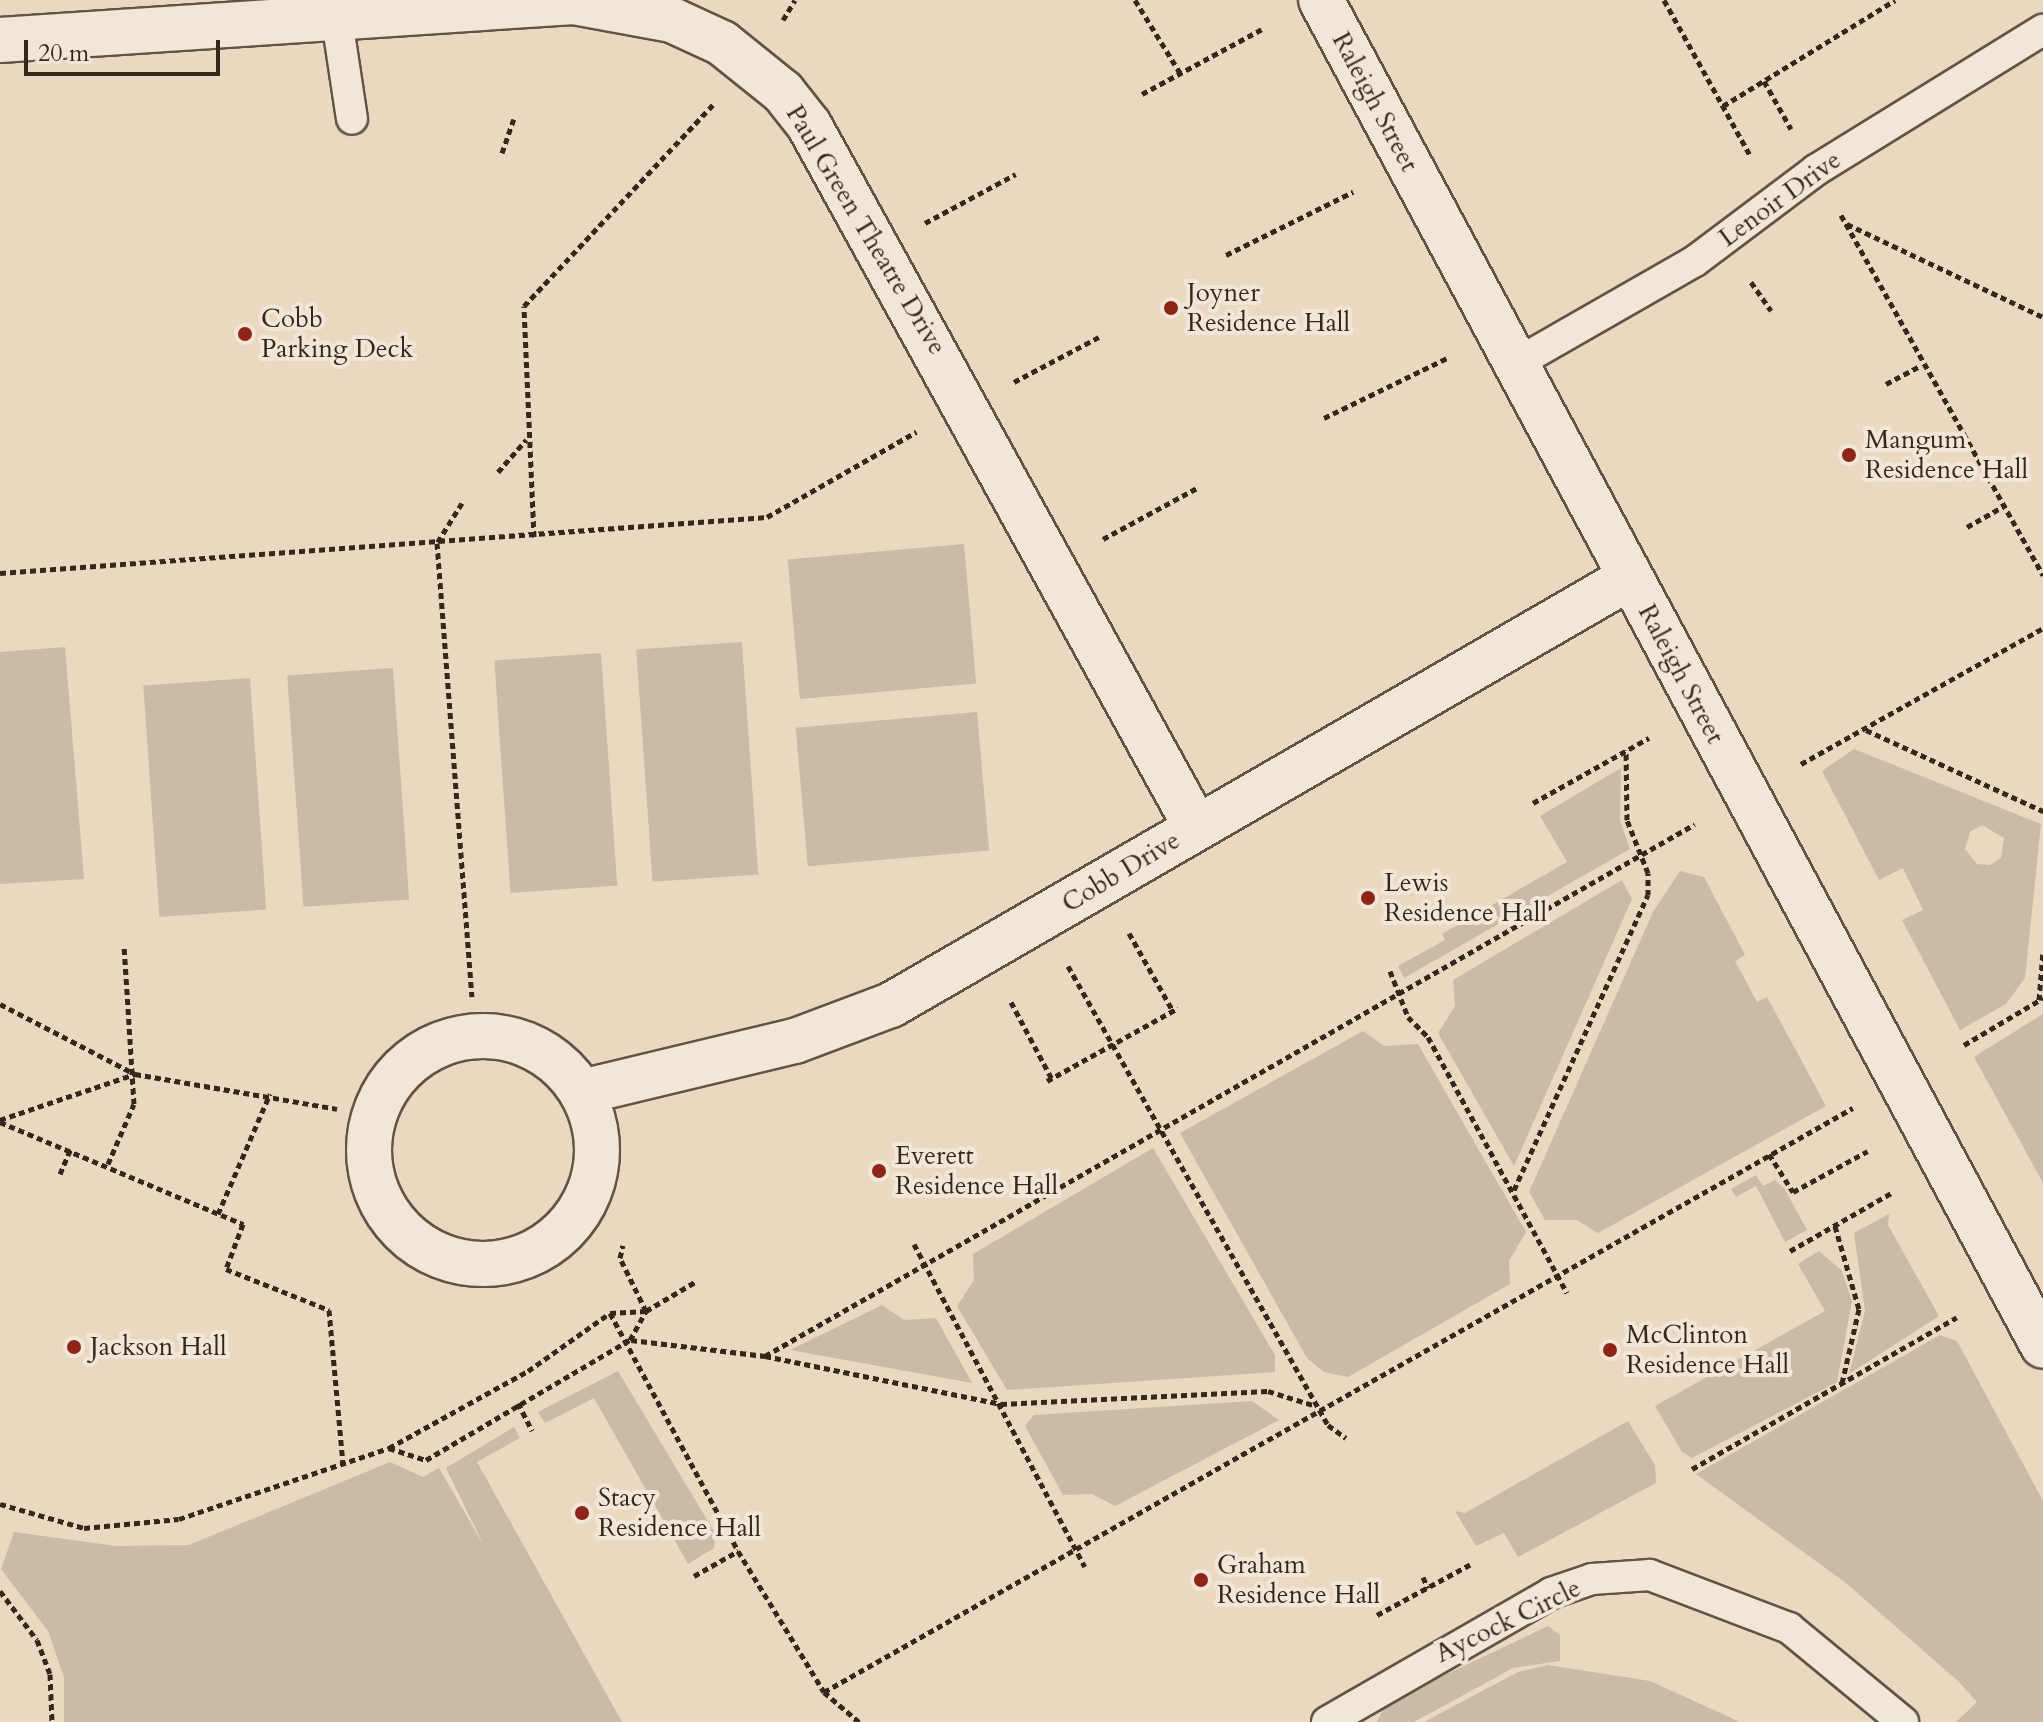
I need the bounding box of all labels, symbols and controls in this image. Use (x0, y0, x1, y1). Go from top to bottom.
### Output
scale bar (28, 24, 224, 74)
street label: Raleigh Street (1325, 27, 1425, 177)
text: 20 m (38, 37, 89, 70)
street label: Paul Green Theatre Drive (779, 100, 953, 360)
street label: Lenoir Drive (1713, 144, 1847, 254)
place label: Joyner Residence Hall (1187, 277, 1350, 338)
marker: Joyner Residence Hall (1162, 299, 1180, 317)
place label: Cobb Parking Deck (261, 303, 413, 364)
marker: Cobb Parking Deck (236, 325, 254, 343)
place label: Mangum Residence Hall (1865, 424, 2028, 486)
marker: Mangum Residence Hall (1840, 446, 1858, 464)
street label: Raleigh Street (1631, 599, 1731, 749)
street label: Cobb Drive (1057, 825, 1185, 919)
place label: Lewis Residence Hall (1384, 867, 1547, 928)
marker: Lewis Residence Hall (1359, 889, 1377, 907)
place label: Everett Residence Hall (895, 1140, 1058, 1202)
marker: Everett Residence Hall (870, 1162, 888, 1180)
place label: McClinton Residence Hall (1626, 1319, 1789, 1380)
place label: Jackson Hall (90, 1331, 227, 1363)
marker: Jackson Hall (65, 1338, 83, 1356)
marker: McClinton Residence Hall (1601, 1341, 1619, 1359)
place label: Stacy Residence Hall (598, 1482, 761, 1544)
marker: Stacy Residence Hall (573, 1504, 591, 1522)
place label: Graham Residence Hall (1217, 1549, 1380, 1610)
marker: Graham Residence Hall (1192, 1571, 1210, 1589)
street label: Aycock Circle (1430, 1572, 1586, 1670)

